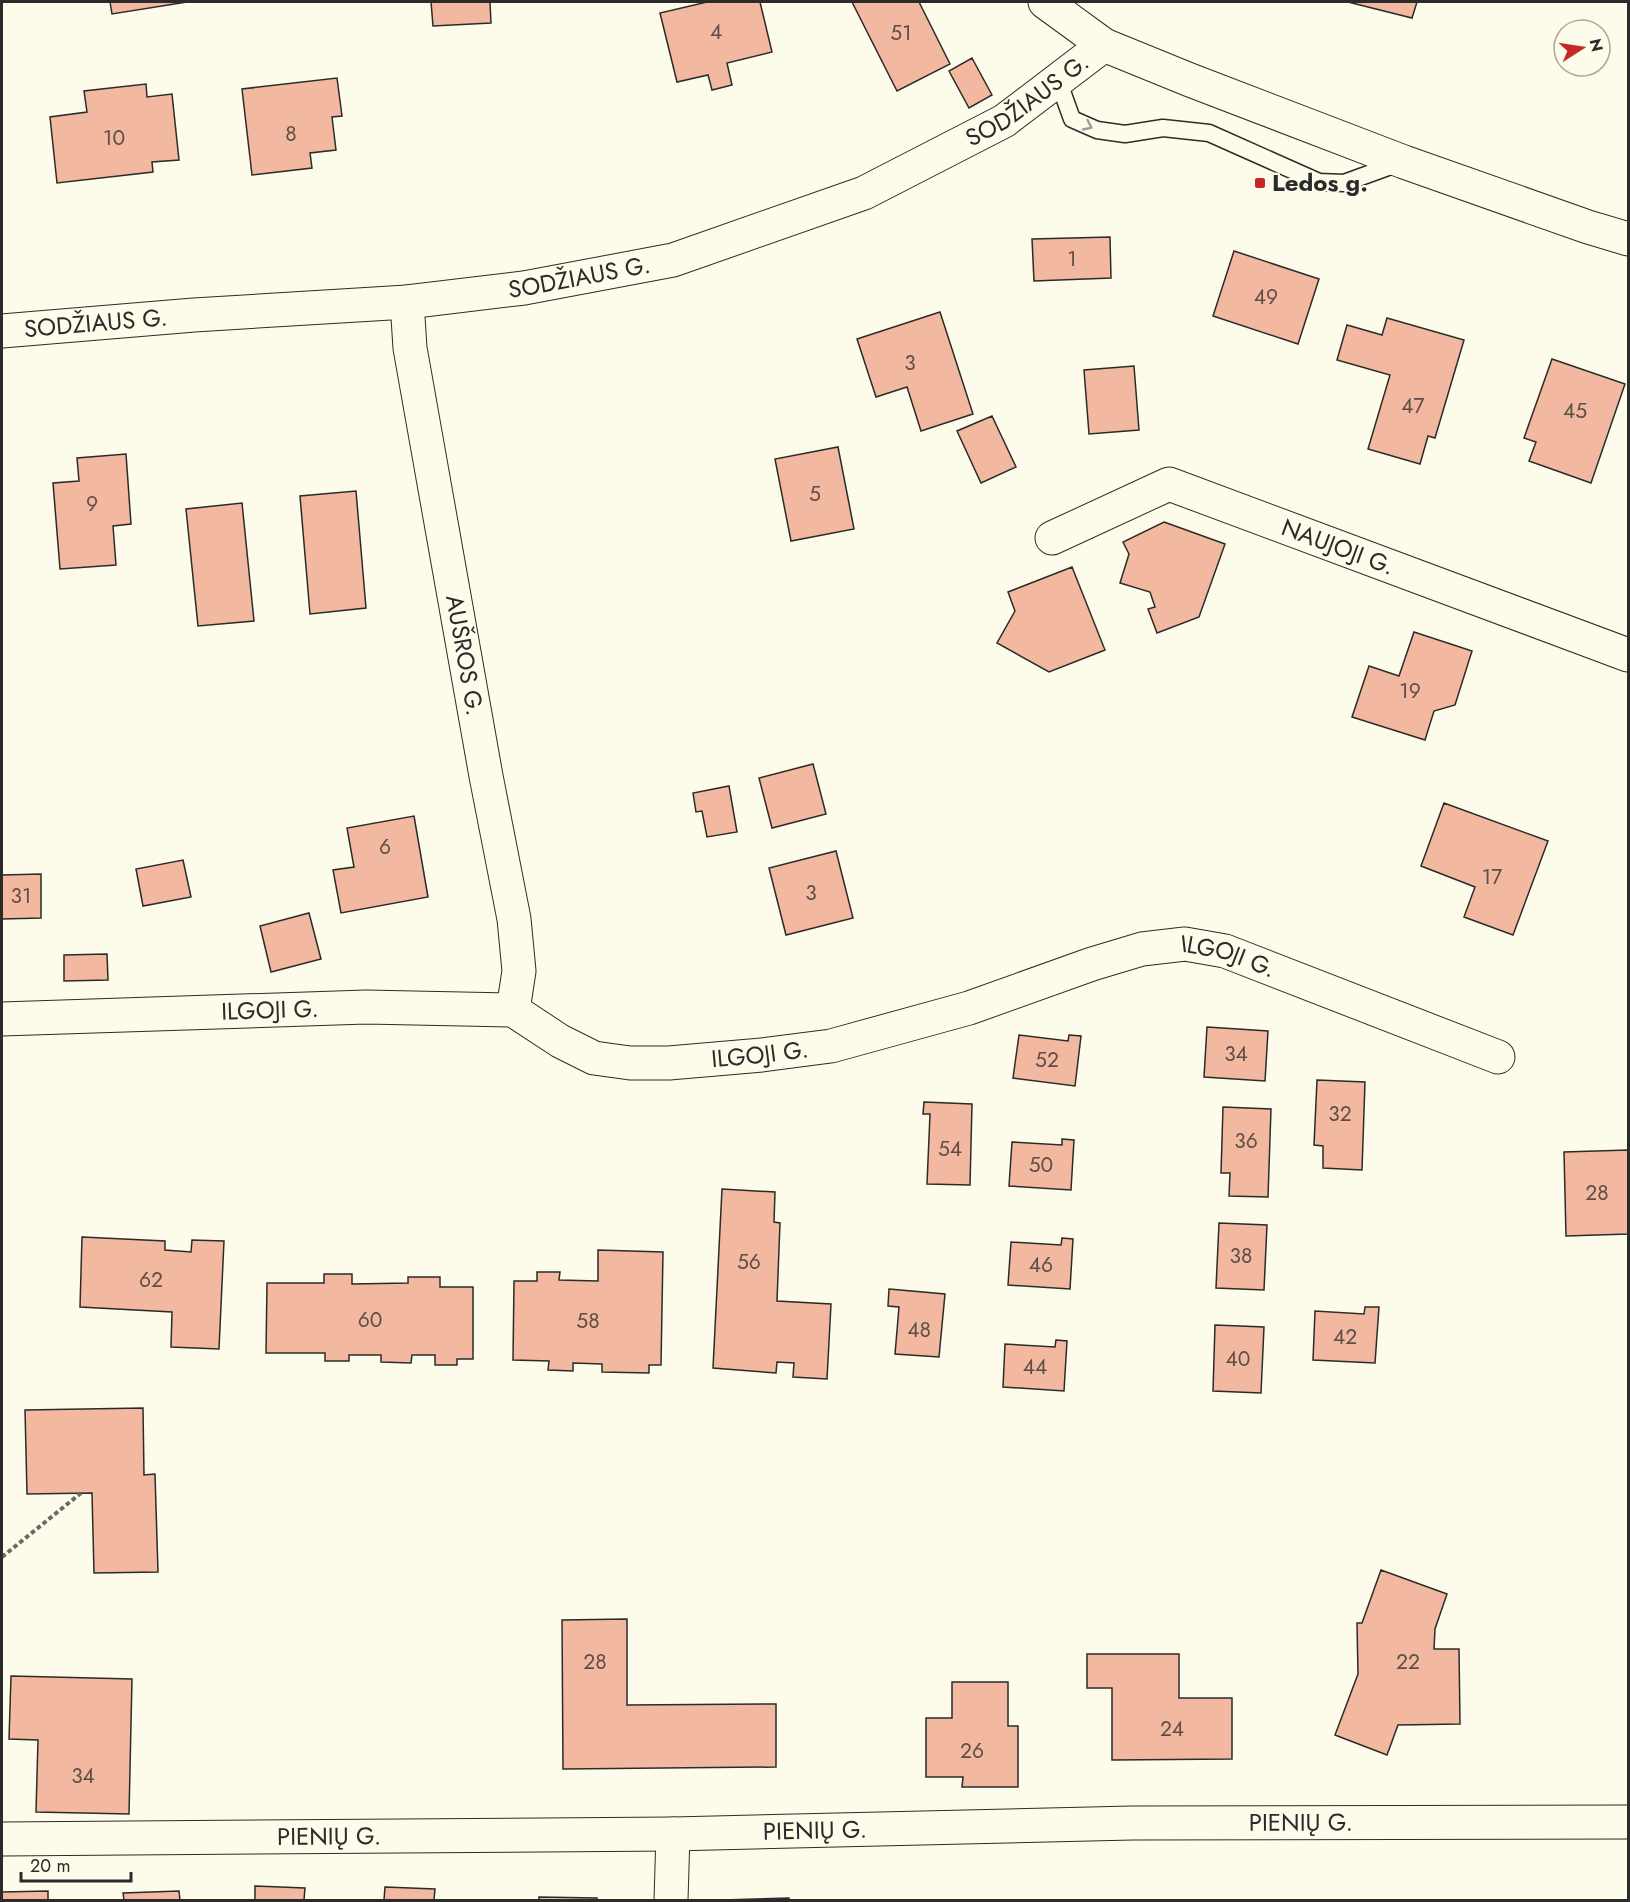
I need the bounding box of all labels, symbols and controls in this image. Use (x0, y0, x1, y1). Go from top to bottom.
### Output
house number: 4 (710, 17, 722, 47)
house number: 51 (890, 18, 912, 48)
north arrow (1552, 18, 1612, 78)
text: N (1584, 36, 1609, 54)
street label: SODŽIAUS G. (959, 45, 1096, 155)
house number: 8 (285, 119, 297, 149)
one-way arrow (1081, 119, 1092, 131)
house number: 10 (103, 123, 125, 153)
place label: Ledos g. (1272, 165, 1368, 200)
marker: Ledos g. (1253, 176, 1267, 190)
house number: 1 (1067, 244, 1077, 274)
street label: SODŽIAUS G. (506, 247, 653, 307)
house number: 49 (1254, 282, 1278, 312)
street label: SODŽIAUS G. (23, 299, 169, 346)
house number: 3 (904, 348, 916, 378)
house number: 47 (1401, 391, 1425, 421)
house number: 45 (1563, 396, 1587, 426)
house number: 5 (809, 479, 821, 509)
house number: 9 (86, 489, 98, 519)
street label: NAUJOJI G. (1277, 509, 1399, 583)
street label: AUŠROS G. (437, 592, 493, 718)
house number: 19 (1399, 676, 1421, 706)
house number: 6 (379, 832, 391, 862)
house number: 17 (1482, 862, 1502, 892)
house number: 3 (805, 878, 817, 908)
house number: 31 (11, 881, 31, 911)
street label: ILGOJI G. (1179, 926, 1281, 986)
street label: ILGOJI G. (221, 991, 319, 1029)
street label: ILGOJI G. (710, 1031, 810, 1076)
house number: 34 (1224, 1039, 1248, 1069)
house number: 52 (1035, 1045, 1059, 1075)
house number: 32 (1328, 1099, 1352, 1129)
house number: 36 (1234, 1126, 1258, 1156)
house number: 54 (938, 1134, 962, 1164)
house number: 50 (1029, 1150, 1053, 1180)
house number: 28 (1585, 1178, 1609, 1208)
house number: 38 (1230, 1241, 1252, 1271)
house number: 56 (737, 1247, 761, 1277)
house number: 46 (1029, 1250, 1053, 1280)
house number: 62 (139, 1265, 163, 1295)
house number: 60 (358, 1305, 382, 1335)
house number: 58 (576, 1306, 600, 1336)
house number: 48 (907, 1315, 931, 1345)
house number: 42 (1333, 1322, 1357, 1352)
house number: 40 (1226, 1344, 1250, 1374)
house number: 44 (1023, 1352, 1047, 1382)
house number: 28 (583, 1647, 607, 1677)
house number: 22 (1396, 1647, 1420, 1677)
house number: 24 (1160, 1714, 1184, 1744)
house number: 26 (960, 1736, 984, 1766)
house number: 34 (71, 1761, 95, 1791)
street label: PIENIŲ G. (1249, 1805, 1353, 1840)
street label: PIENIŲ G. (762, 1811, 867, 1849)
street label: PIENIŲ G. (277, 1818, 381, 1854)
scale bar (21, 1845, 130, 1883)
text: 20 m (30, 1853, 70, 1879)

